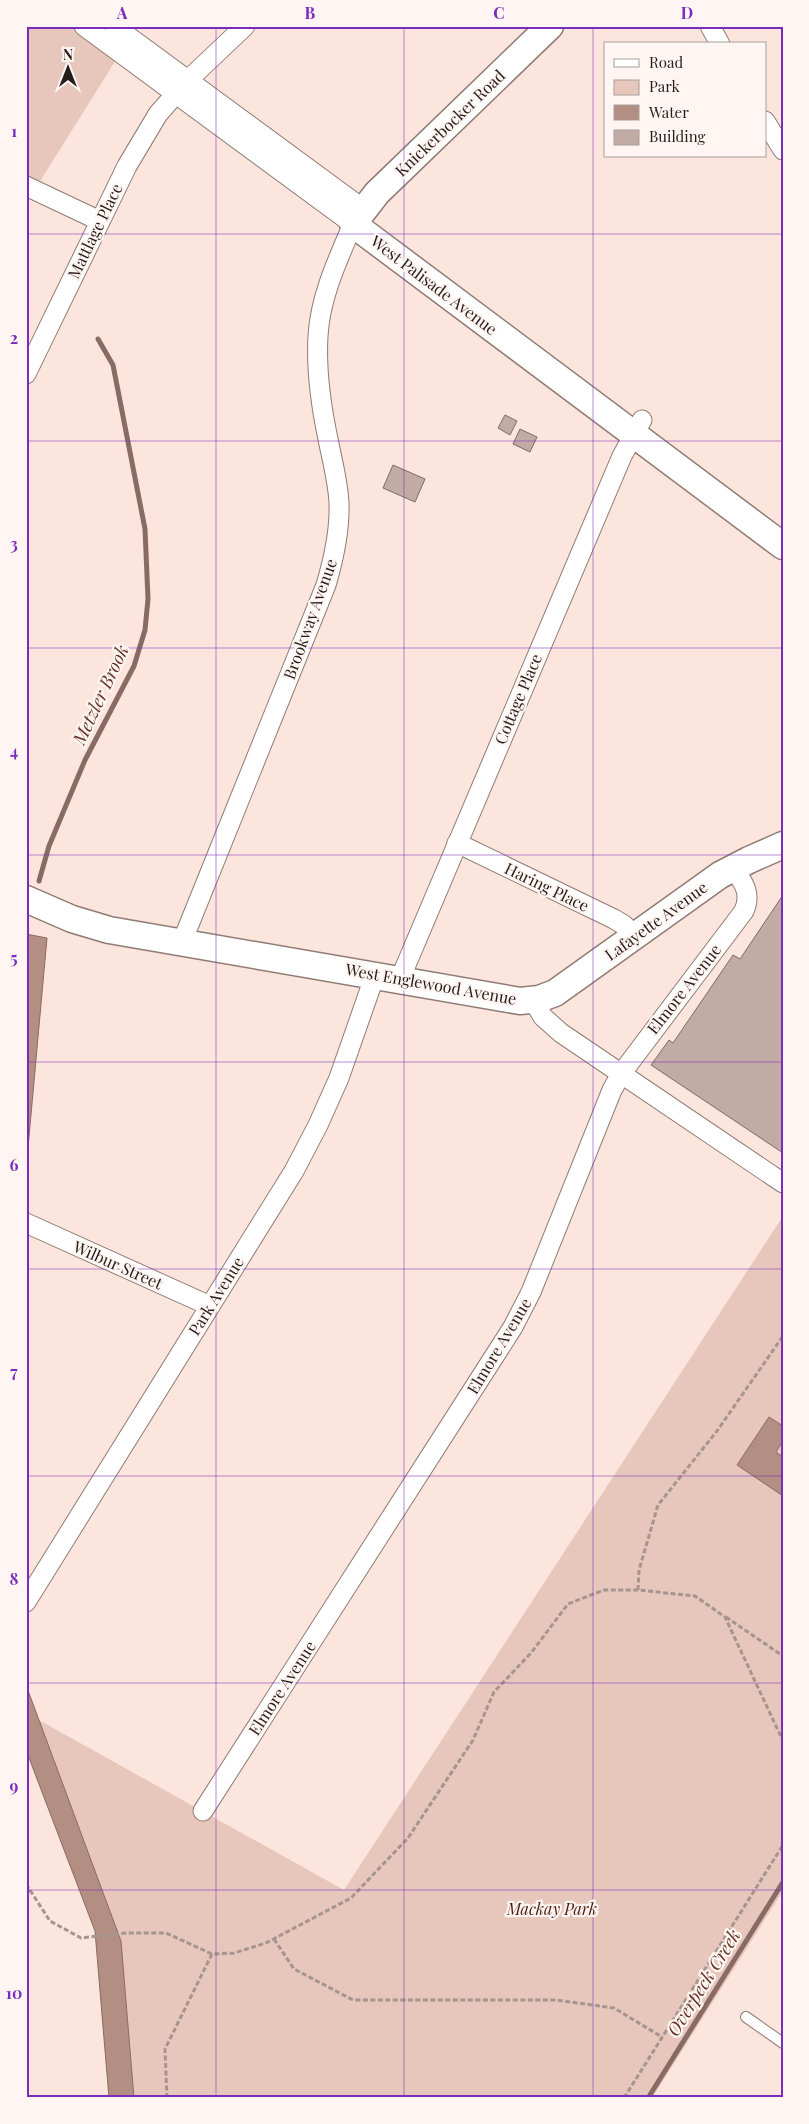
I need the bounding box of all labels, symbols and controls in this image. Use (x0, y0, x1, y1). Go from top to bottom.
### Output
text: A (116, 2, 128, 23)
text: B (305, 2, 316, 23)
text: C (493, 2, 505, 23)
text: D (681, 2, 693, 23)
north arrow (42, 42, 92, 92)
legend (604, 42, 766, 158)
text: N (63, 45, 73, 64)
text: Road (649, 52, 683, 72)
street label: Knickerbocker Road (390, 65, 509, 181)
text: Park (649, 76, 681, 96)
text: Water (648, 102, 689, 122)
text: 1 (11, 120, 17, 141)
text: Building (649, 126, 706, 146)
street label: Mattlage Place (63, 180, 127, 282)
street label: West Palisade Avenue (366, 230, 502, 339)
text: 2 (10, 327, 18, 348)
text: 3 (10, 533, 18, 554)
street label: Brookway Avenue (278, 556, 341, 682)
water label: Metzler Brook (66, 641, 134, 749)
street label: Cottage Place (489, 650, 546, 747)
text: 4 (10, 740, 18, 761)
street label: Haring Place (502, 857, 593, 916)
street label: Lafayette Avenue (600, 876, 711, 965)
street label: Elmore Avenue (642, 940, 725, 1038)
text: 5 (10, 947, 18, 968)
street label: West Englewood Avenue (343, 958, 518, 1009)
text: 6 (10, 1154, 19, 1175)
street label: Wilbur Street (69, 1235, 166, 1294)
street label: Park Avenue (183, 1252, 248, 1339)
street label: Elmore Avenue (462, 1294, 535, 1398)
text: 7 (10, 1361, 18, 1382)
text: 8 (10, 1568, 19, 1589)
street label: Elmore Avenue (243, 1637, 320, 1739)
text: 9 (10, 1775, 19, 1796)
park label: Mackay Park (506, 1898, 597, 1919)
water label: Overpeck Creek (661, 1925, 746, 2040)
text: 10 (6, 1982, 22, 2003)

